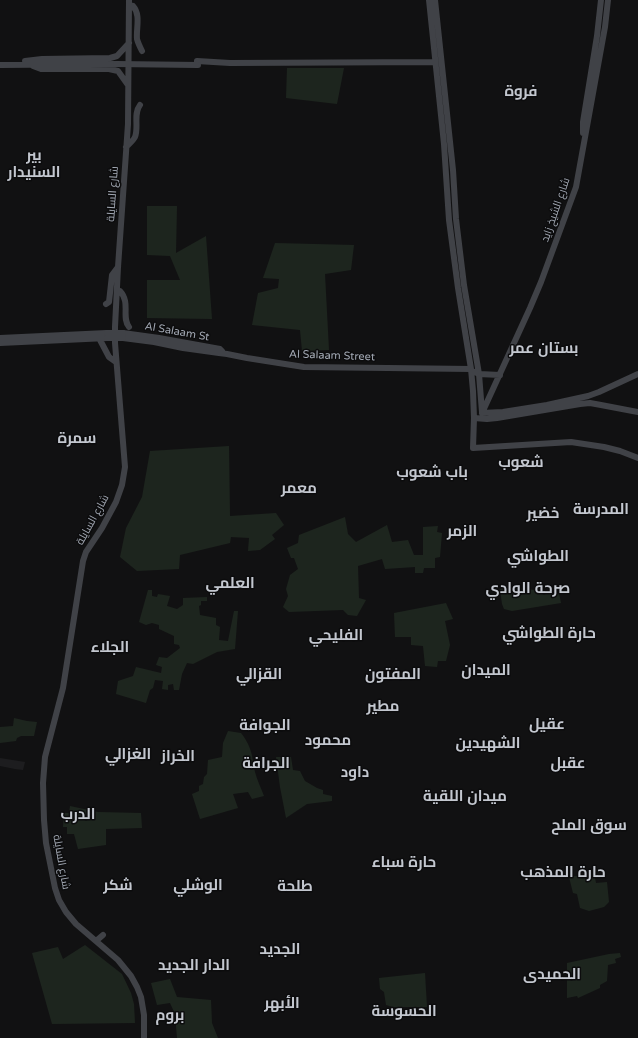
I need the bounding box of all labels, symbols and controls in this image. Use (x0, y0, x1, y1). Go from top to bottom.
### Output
district label: فروة (504, 83, 538, 101)
district label: بير السنيدار (8, 147, 60, 182)
street label: شارع السايلة (104, 166, 122, 222)
street label: شارع الشيخ زايد (539, 176, 573, 244)
street label: Al Salaam St (144, 320, 210, 344)
district label: بستان عمر (509, 340, 579, 358)
street label: Al Salaam Street (289, 348, 375, 364)
district label: سمرة (58, 430, 96, 448)
district label: شعوب (498, 454, 544, 472)
district label: باب شعوب (396, 464, 468, 482)
district label: معمر (281, 480, 317, 498)
street label: شارع السايلة (74, 493, 112, 547)
district label: المدرسة (573, 501, 629, 519)
district label: خضير (527, 505, 559, 523)
district label: الزمر (447, 523, 477, 541)
district label: الطواشي (507, 548, 569, 566)
district label: العلمي (205, 575, 255, 593)
district label: صرحة الوادي (486, 580, 570, 598)
district label: حارة الطواشي (502, 625, 596, 643)
district label: الفليحي (309, 627, 363, 645)
district label: الجلاء (91, 639, 129, 657)
district label: الميدان (461, 662, 511, 680)
district label: القزالي (236, 666, 282, 684)
district label: المفتون (365, 666, 421, 684)
district label: مطير (367, 698, 399, 716)
district label: عقيل (529, 716, 565, 734)
district label: الجوافة (239, 717, 291, 735)
district label: محمود (305, 732, 351, 750)
district label: الشهيدين (456, 735, 520, 753)
district label: الغزالي (105, 746, 151, 764)
district label: الخراز (161, 748, 195, 766)
district label: الجرافة (242, 755, 290, 773)
district label: عقبل (551, 755, 585, 773)
district label: داود (341, 764, 369, 782)
district label: ميدان اللقية (423, 788, 507, 806)
district label: الدرب (60, 806, 96, 824)
district label: سوق الملح (551, 817, 627, 835)
street label: شارع السايلة (50, 834, 72, 890)
district label: حارة سباء (372, 854, 436, 872)
district label: حارة المذهب (520, 864, 606, 882)
district label: شكر (103, 877, 133, 895)
district label: الوشلي (173, 877, 223, 895)
district label: طلحة (277, 878, 313, 896)
district label: الجديد (260, 941, 300, 959)
district label: الدار الجديد (158, 957, 230, 975)
district label: الحميدى (523, 966, 581, 984)
district label: الأبهر (264, 995, 300, 1013)
district label: الحسوسة (371, 1003, 437, 1021)
district label: بروم (156, 1007, 184, 1025)

